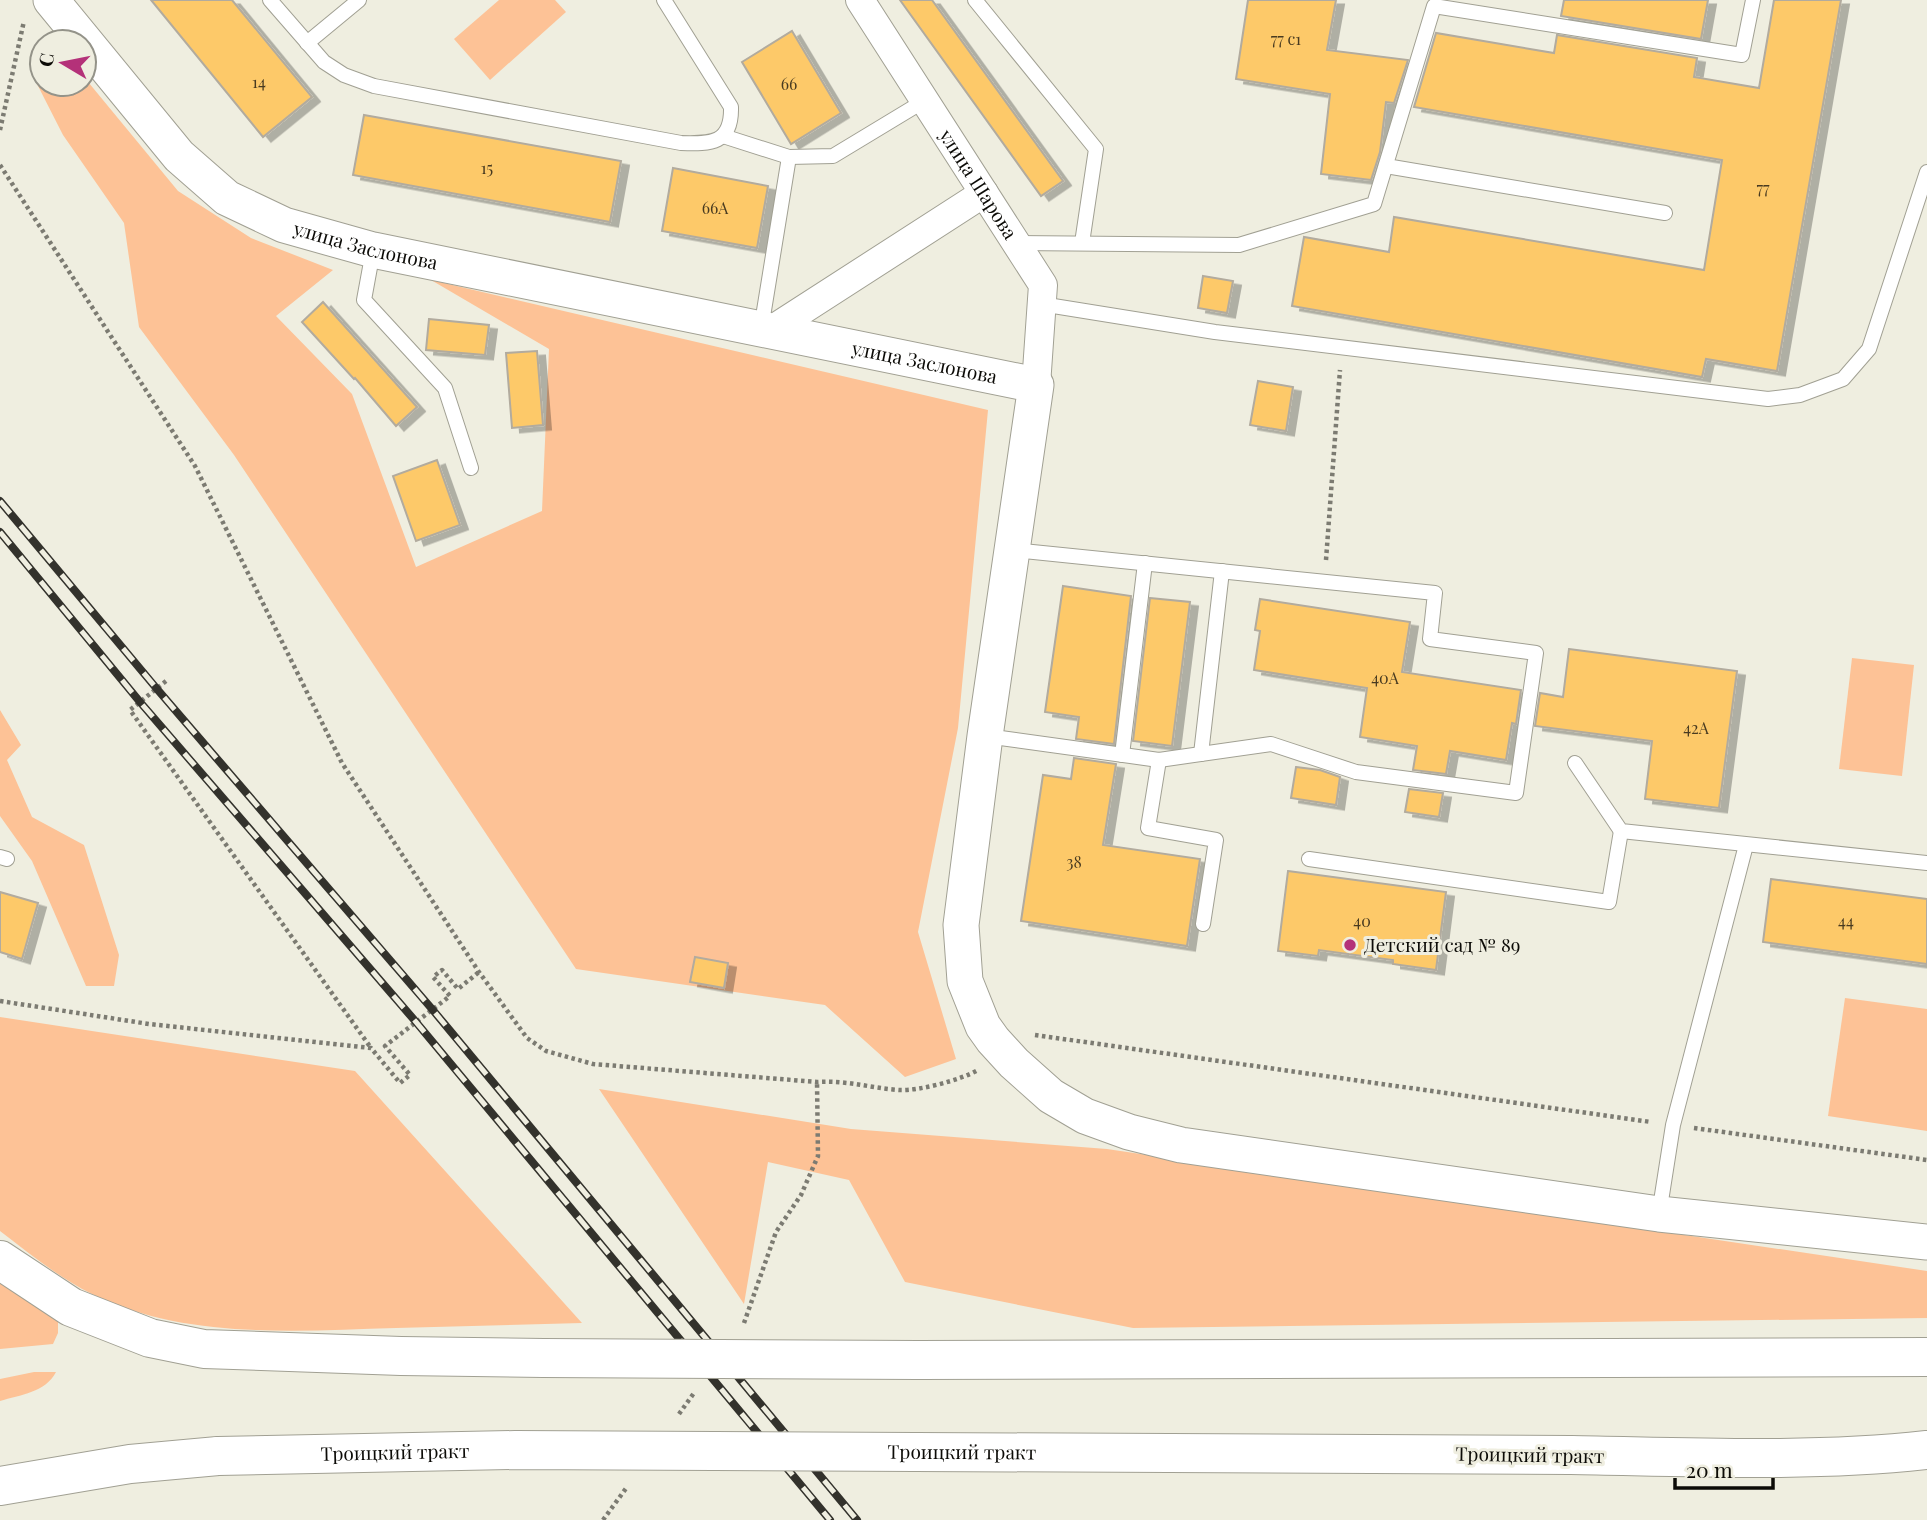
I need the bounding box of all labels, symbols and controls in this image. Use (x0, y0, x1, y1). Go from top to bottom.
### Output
north arrow (28, 28, 98, 98)
house number: 77 с1 (1271, 28, 1301, 49)
text: С (31, 51, 59, 69)
house number: 14 (252, 71, 266, 92)
house number: 66 (781, 73, 797, 94)
street label: улица Шарова (934, 123, 1024, 244)
house number: 15 (481, 157, 493, 178)
house number: 77 (1757, 177, 1770, 198)
house number: 66А (702, 197, 729, 218)
street label: улица Заслонова (290, 214, 441, 275)
street label: улица Заслонова (849, 334, 1000, 389)
house number: 40А (1371, 667, 1400, 688)
house number: 42А (1683, 717, 1710, 738)
house number: 38 (1066, 851, 1082, 872)
house number: 40 (1353, 910, 1371, 931)
house number: 44 (1838, 910, 1854, 931)
place label: Детский сад № 89 (1364, 931, 1520, 957)
marker: Детский сад № 89 (1342, 937, 1358, 953)
street label: Троицкий тракт (320, 1437, 470, 1466)
street label: Троицкий тракт (888, 1438, 1036, 1464)
street label: Троицкий тракт (1455, 1440, 1605, 1468)
scale bar (1675, 1446, 1773, 1490)
text: 20 m (1686, 1455, 1733, 1483)

